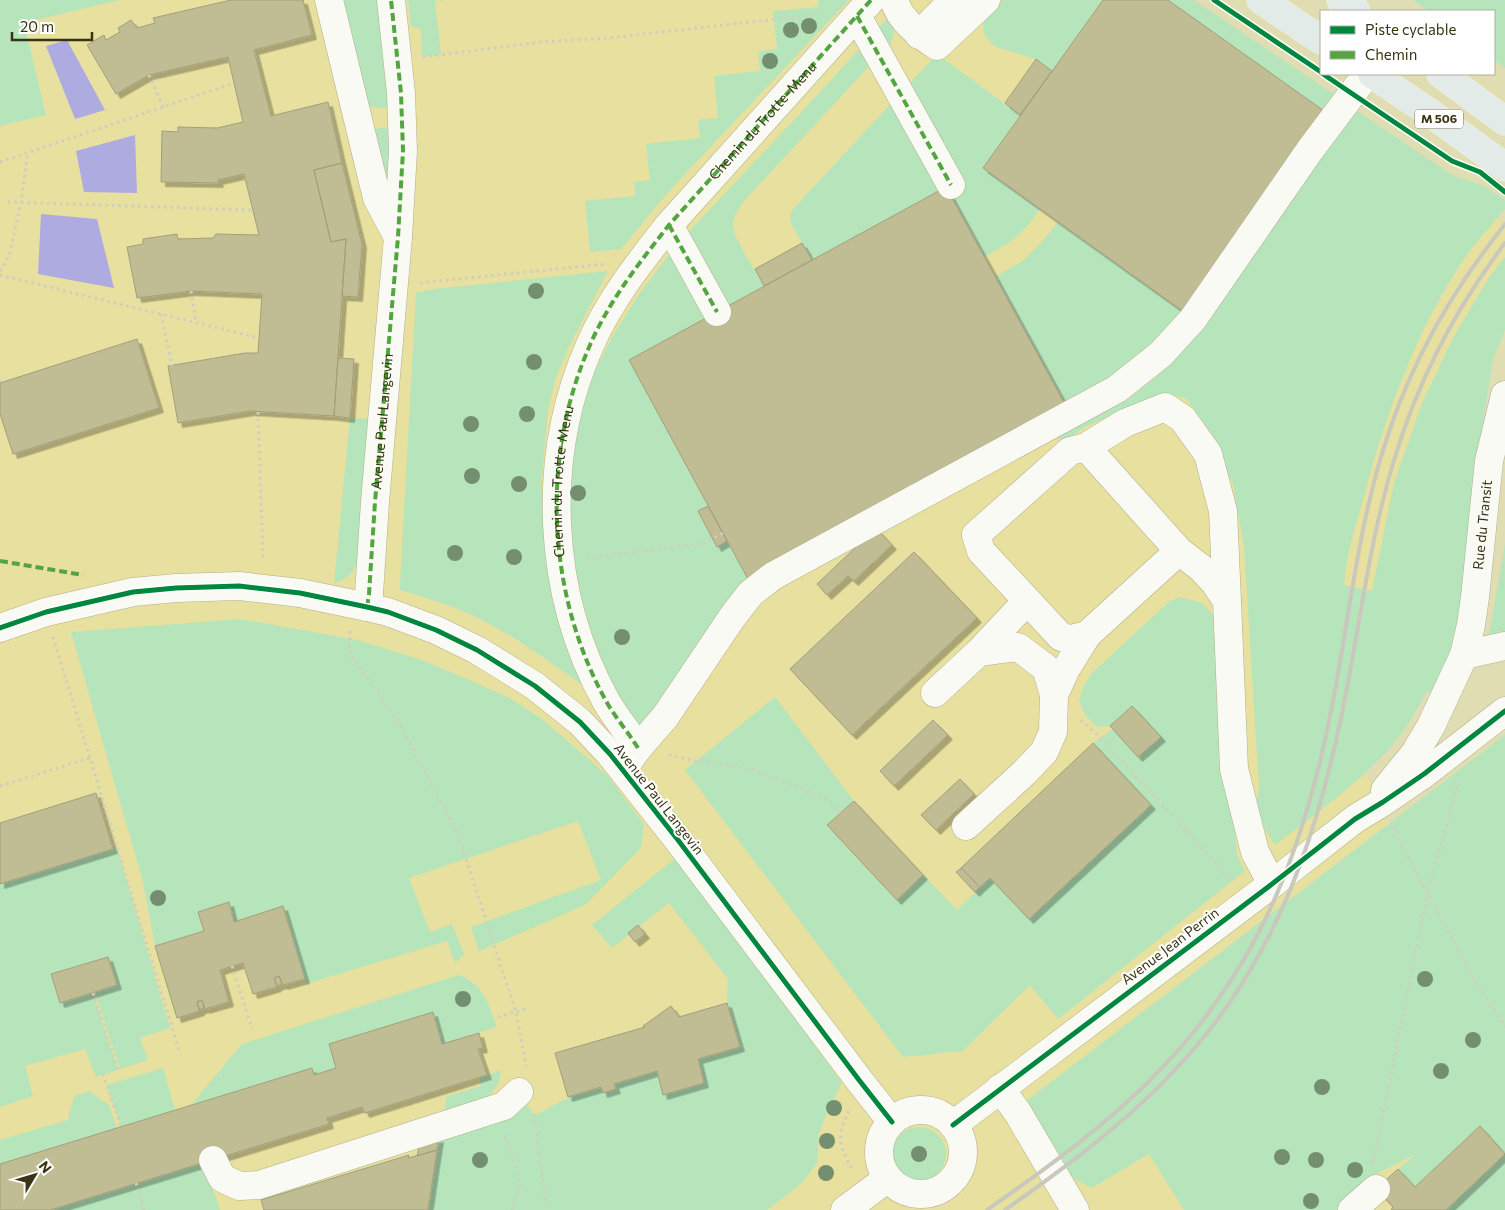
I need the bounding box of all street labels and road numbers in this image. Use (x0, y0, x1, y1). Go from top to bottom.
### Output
street label: Chemin du Trotte-Menu (705, 58, 820, 183)
road number: M 506 (1415, 110, 1463, 128)
street label: Avenue Paul Langevin (367, 353, 396, 490)
street label: Chemin du Trotte-Menu (548, 404, 577, 558)
street label: Rue du Transit (1469, 479, 1495, 570)
street label: Avenue Paul Langevin (611, 740, 708, 858)
street label: Avenue Jean Perrin (1118, 903, 1222, 988)

